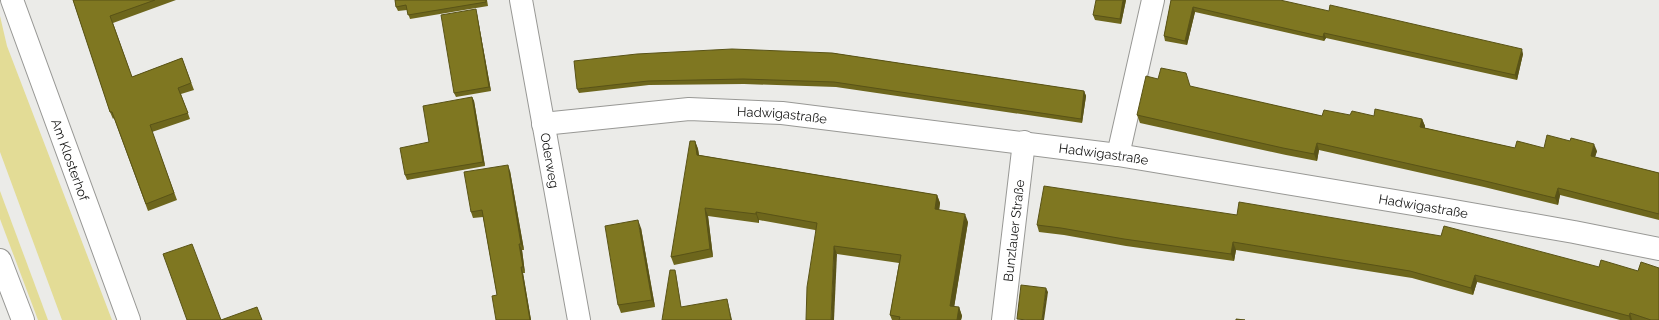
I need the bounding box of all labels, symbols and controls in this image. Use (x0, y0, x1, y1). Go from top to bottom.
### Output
street label: Hadwigastraße (737, 104, 828, 126)
street label: Am Klosterhof (49, 117, 92, 203)
street label: Oderweg (538, 131, 562, 189)
street label: Hadwigastraße (1058, 140, 1150, 167)
street label: Bunzlauer Straße (1000, 178, 1027, 282)
street label: Hadwigastraße (1378, 191, 1470, 221)

